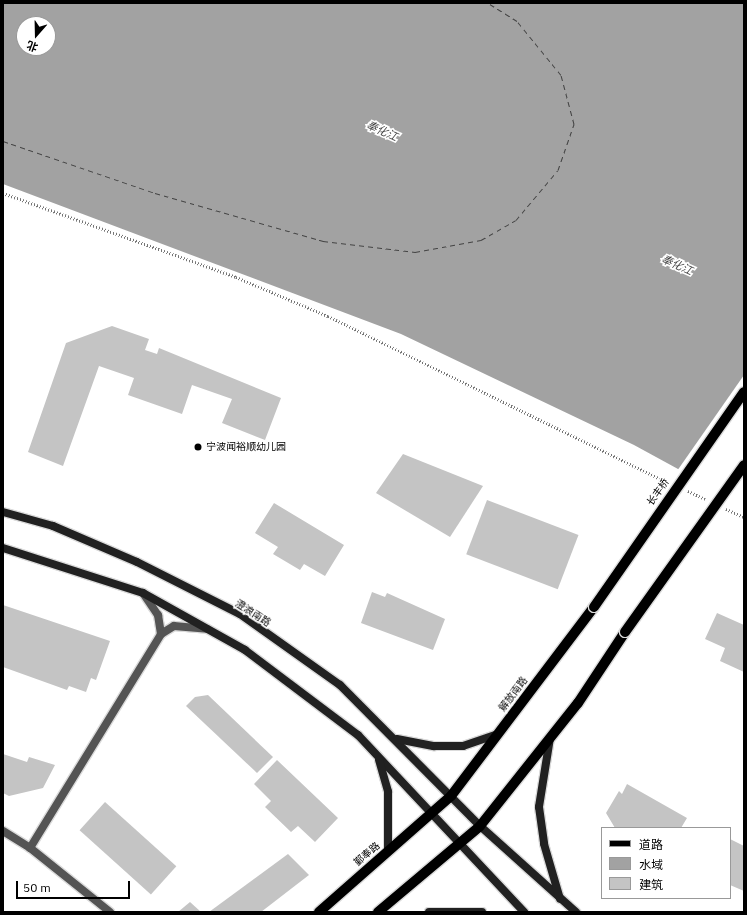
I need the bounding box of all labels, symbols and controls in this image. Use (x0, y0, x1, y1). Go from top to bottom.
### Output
north arrow (16, 16, 56, 56)
text: 北 (25, 38, 40, 55)
water label: 奉化江 (364, 118, 400, 144)
water label: 奉化江 (659, 252, 695, 278)
place label: 宁波闻裕顺幼儿园 (206, 441, 286, 453)
marker: 宁波闻裕顺幼儿园 (193, 442, 203, 452)
street label: 长丰桥 (644, 476, 672, 508)
street label: 澄浪南路 (233, 597, 273, 629)
street label: 解放南路 (496, 674, 530, 714)
legend (601, 827, 731, 899)
text: 道路 (639, 837, 663, 852)
street label: 鄞奉路 (352, 840, 382, 868)
text: 水域 (639, 857, 663, 872)
scale bar (18, 873, 132, 899)
text: 建筑 (639, 877, 663, 892)
text: 50 m (23, 880, 51, 895)

